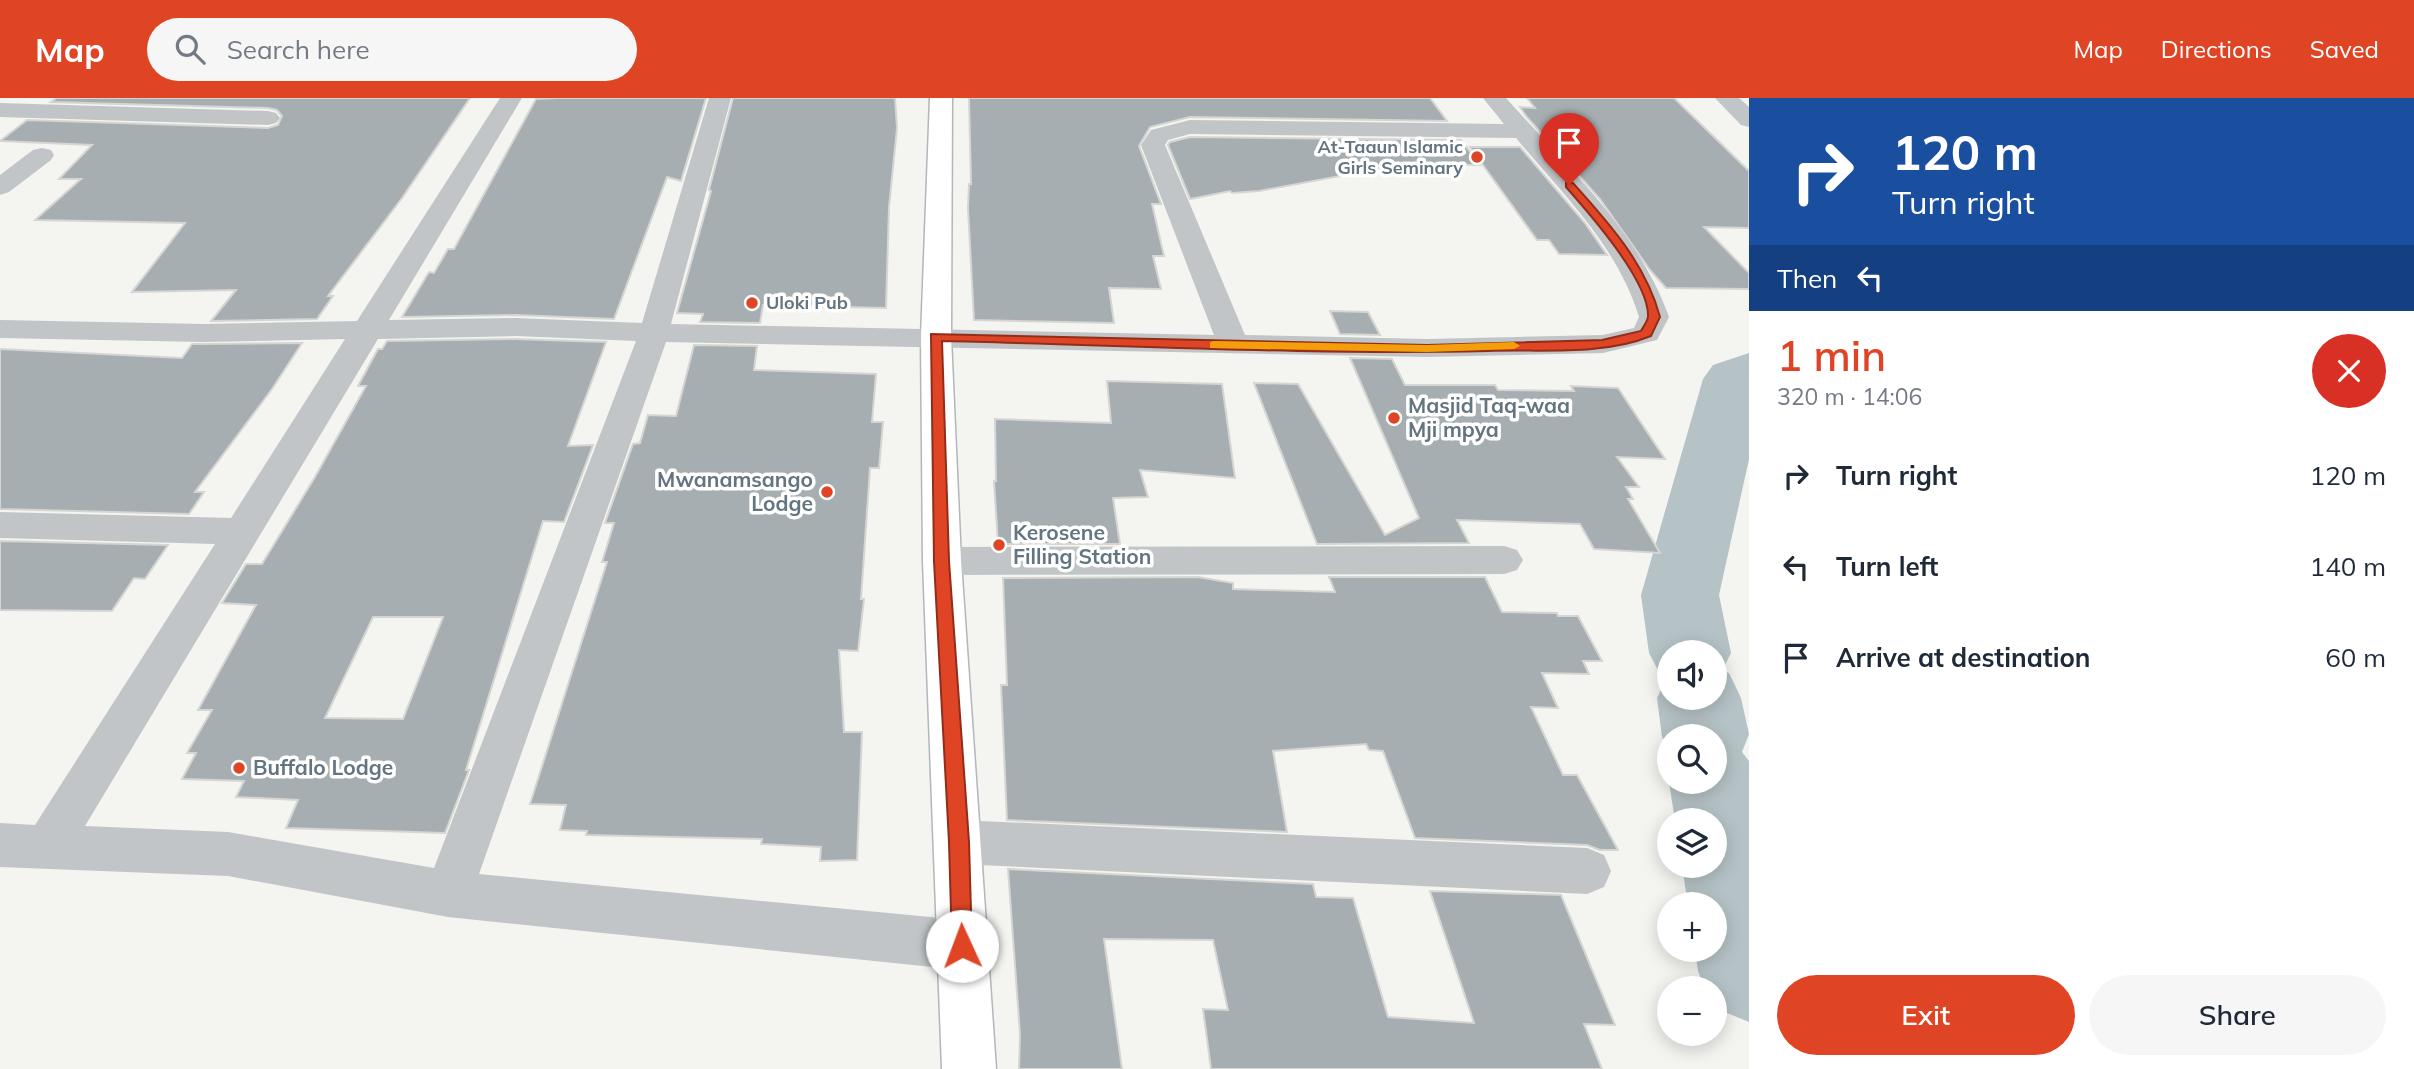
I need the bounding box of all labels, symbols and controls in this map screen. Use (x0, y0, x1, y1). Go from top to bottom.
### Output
search box (147, 18, 637, 81)
text: Map (35, 29, 105, 70)
icon: search (171, 30, 209, 68)
text: Search here (227, 33, 370, 66)
text: Map (2073, 34, 2123, 64)
text: Directions (2161, 34, 2272, 64)
text: Saved (2310, 34, 2379, 64)
pin (1539, 113, 1599, 185)
text: 120 m (1892, 121, 2038, 182)
icon: arrive (1550, 124, 1588, 162)
icon: right (1777, 126, 1868, 217)
place label: At-Taaun Islamic Girls Seminary (1318, 135, 1463, 179)
marker: At-Taaun Islamic Girls Seminary (1469, 149, 1485, 165)
text: Turn right (1892, 182, 2035, 222)
icon: left (1851, 259, 1889, 297)
text: Then (1777, 262, 1837, 295)
place label: Uloki Pub (766, 291, 848, 314)
marker: Uloki Pub (744, 295, 760, 311)
text: 1 min (1777, 329, 1886, 382)
button: close (2312, 334, 2386, 408)
text: 320 m · 14:06 (1777, 382, 1922, 411)
place label: Masjid Taq-waa Mji mpya (1408, 392, 1570, 442)
marker: Masjid Taq-waa Mji mpya (1386, 410, 1402, 426)
icon: right (1777, 457, 1815, 495)
text: Turn right (1836, 459, 1957, 492)
text: 120 m (2310, 459, 2386, 492)
place label: Mwanamsango Lodge (657, 466, 813, 516)
marker: Mwanamsango Lodge (819, 484, 835, 500)
place label: Kerosene Filling Station (1013, 519, 1151, 569)
marker: Kerosene Filling Station (991, 537, 1007, 553)
icon: left (1777, 548, 1815, 586)
text: Turn left (1836, 550, 1938, 583)
text: 140 m (2310, 550, 2386, 583)
icon: arrive (1777, 639, 1815, 677)
map controls (1657, 640, 1727, 1046)
button: sound (1657, 640, 1727, 710)
text: Arrive at destination (1836, 641, 2091, 674)
text: 60 m (2325, 641, 2386, 674)
button: search (1657, 724, 1727, 794)
place label: Buffalo Lodge (253, 754, 393, 780)
marker: Buffalo Lodge (231, 760, 247, 776)
button: layers (1657, 808, 1727, 878)
button: + (1657, 892, 1727, 962)
position arrow (925, 909, 999, 983)
button: Exit (1777, 975, 2075, 1055)
button: Share (2089, 975, 2386, 1055)
button: − (1657, 976, 1727, 1046)

